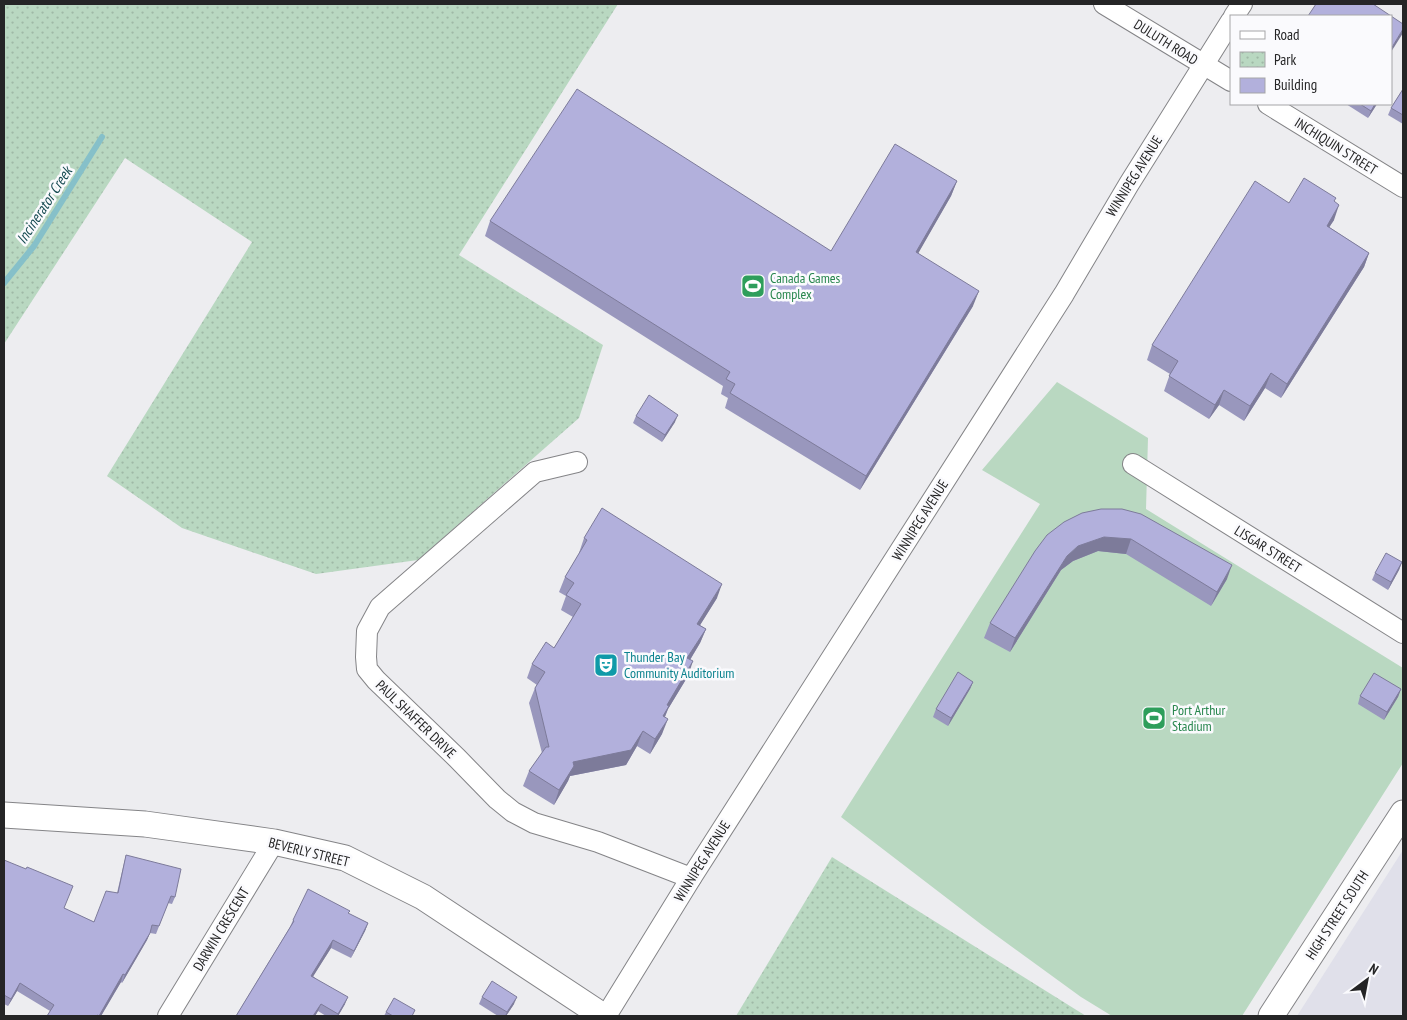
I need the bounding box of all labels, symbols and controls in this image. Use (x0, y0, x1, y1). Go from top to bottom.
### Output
street label: DULUTH ROAD (1131, 15, 1201, 69)
legend (1230, 15, 1392, 105)
text: Road (1274, 25, 1300, 44)
text: Park (1274, 50, 1296, 69)
text: Building (1274, 75, 1317, 94)
street label: INCHIQUIN STREET (1291, 113, 1381, 179)
street label: WINNIPEG AVENUE (1102, 132, 1166, 220)
water label: Incinerator Creek (12, 161, 77, 247)
place label: Canada Games Complex (770, 269, 841, 303)
sports icon: Canada Games Complex (740, 273, 766, 299)
street label: WINNIPEG AVENUE (888, 476, 952, 564)
street label: LISGAR STREET (1231, 521, 1305, 577)
place label: Thunder Bay Community Auditorium (624, 648, 734, 682)
theatre icon: Thunder Bay Community Auditorium (593, 652, 619, 678)
street label: PAUL SHAFFER DRIVE (372, 676, 460, 762)
place label: Port Arthur Stadium (1172, 701, 1225, 735)
sports icon: Port Arthur Stadium (1141, 705, 1167, 731)
street label: WINNIPEG AVENUE (670, 817, 734, 905)
street label: BEVERLY STREET (267, 833, 352, 871)
street label: HIGH STREET SOUTH (1302, 867, 1372, 963)
street label: DARWIN CRESCENT (189, 883, 253, 974)
north arrow (1342, 955, 1392, 1005)
text: N (1366, 959, 1382, 979)

